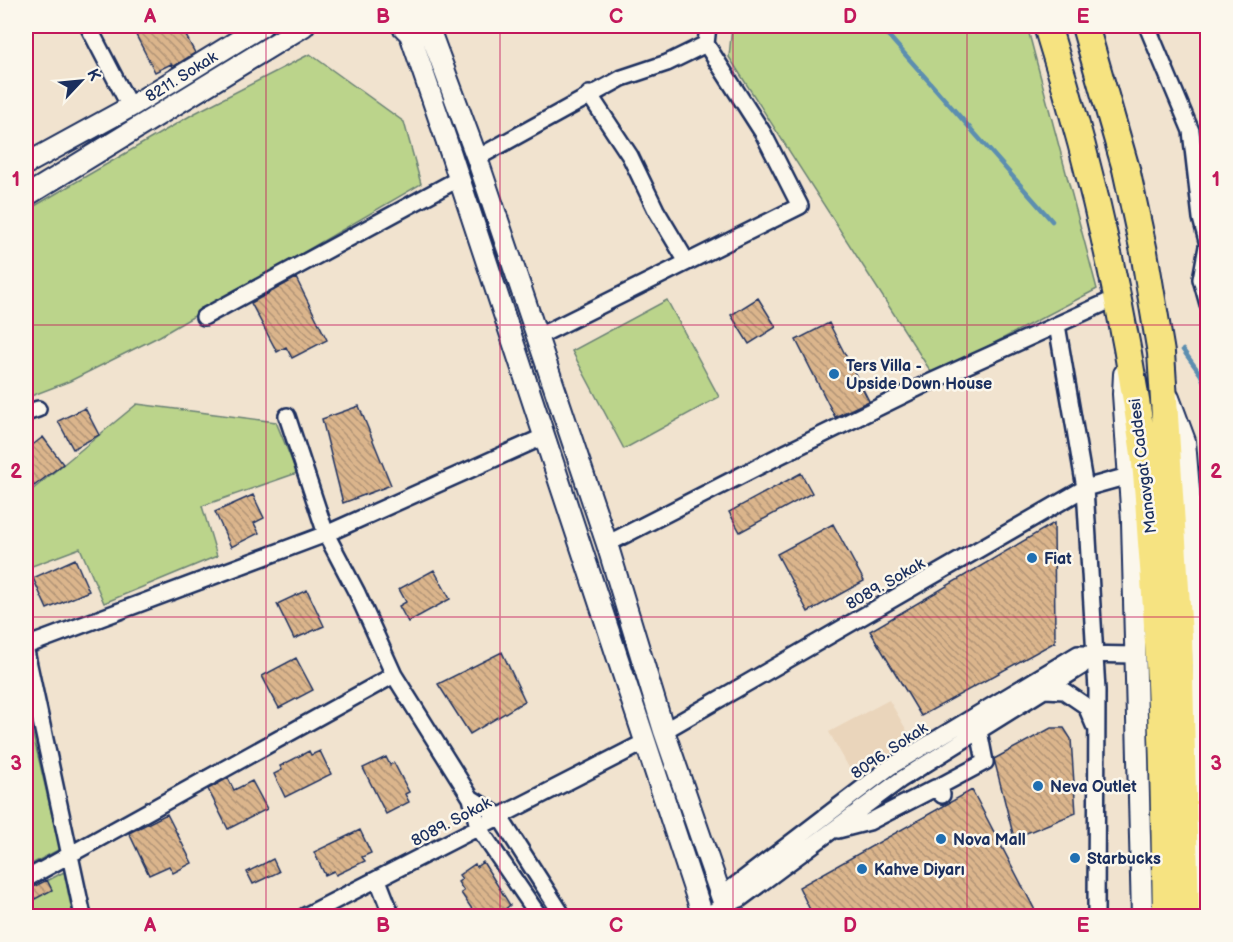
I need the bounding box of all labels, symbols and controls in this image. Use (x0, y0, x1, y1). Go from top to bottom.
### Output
text: A (143, 5, 157, 29)
text: B (376, 5, 390, 29)
text: C (609, 5, 623, 29)
text: D (843, 5, 857, 29)
text: E (1077, 5, 1090, 29)
street label: 8211. Sokak (142, 48, 221, 107)
north arrow (51, 51, 111, 111)
text: K (82, 66, 104, 84)
text: 1 (12, 168, 20, 192)
text: 1 (1212, 168, 1220, 192)
place label: Ters Villa - Upside Down House (846, 357, 992, 394)
marker: Ters Villa - Upside Down House (827, 367, 841, 381)
street label: Manavgat Caddesi (1126, 397, 1161, 534)
text: 2 (10, 460, 22, 484)
text: 2 (1210, 460, 1222, 484)
place label: Fiat (1044, 550, 1072, 569)
marker: Fiat (1025, 551, 1039, 565)
street label: 8089. Sokak (843, 554, 929, 614)
street label: 8096. Sokak (848, 719, 932, 784)
text: 3 (10, 752, 22, 776)
text: 3 (1210, 752, 1222, 776)
place label: Neva Outlet (1050, 778, 1137, 797)
marker: Neva Outlet (1031, 779, 1045, 793)
street label: 8089. Sokak (409, 793, 495, 851)
place label: Nova Mall (953, 831, 1026, 850)
marker: Nova Mall (934, 832, 948, 846)
place label: Starbucks (1087, 850, 1161, 869)
marker: Starbucks (1068, 851, 1082, 865)
place label: Kahve Diyarı (874, 861, 965, 880)
marker: Kahve Diyarı (855, 862, 869, 876)
text: A (143, 914, 157, 938)
text: B (376, 914, 390, 938)
text: C (609, 914, 623, 938)
text: D (843, 914, 857, 938)
text: E (1077, 914, 1090, 938)

